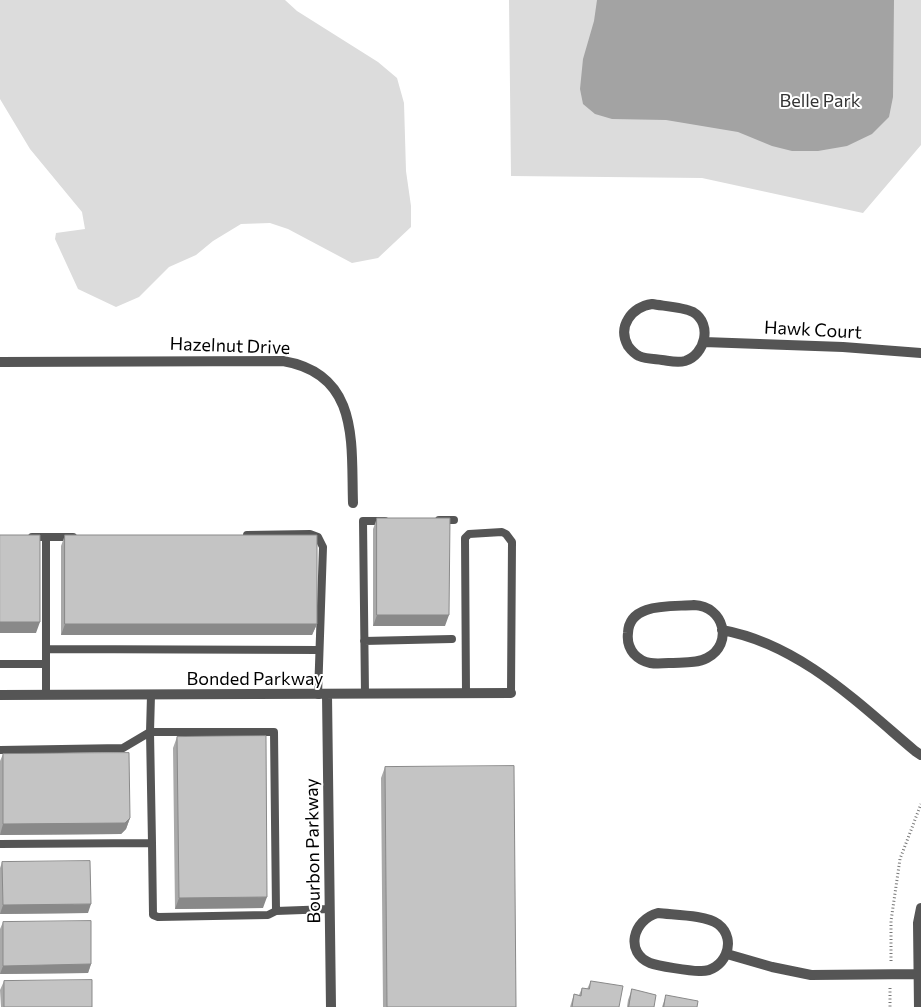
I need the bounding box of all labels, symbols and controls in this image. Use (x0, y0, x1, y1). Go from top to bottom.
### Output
park label: Belle Park (780, 90, 860, 112)
street label: Hawk Court (763, 317, 863, 343)
street label: Hazelnut Drive (169, 333, 291, 359)
street label: Bonded Parkway (187, 668, 323, 690)
street label: Bourbon Parkway (301, 778, 325, 924)

